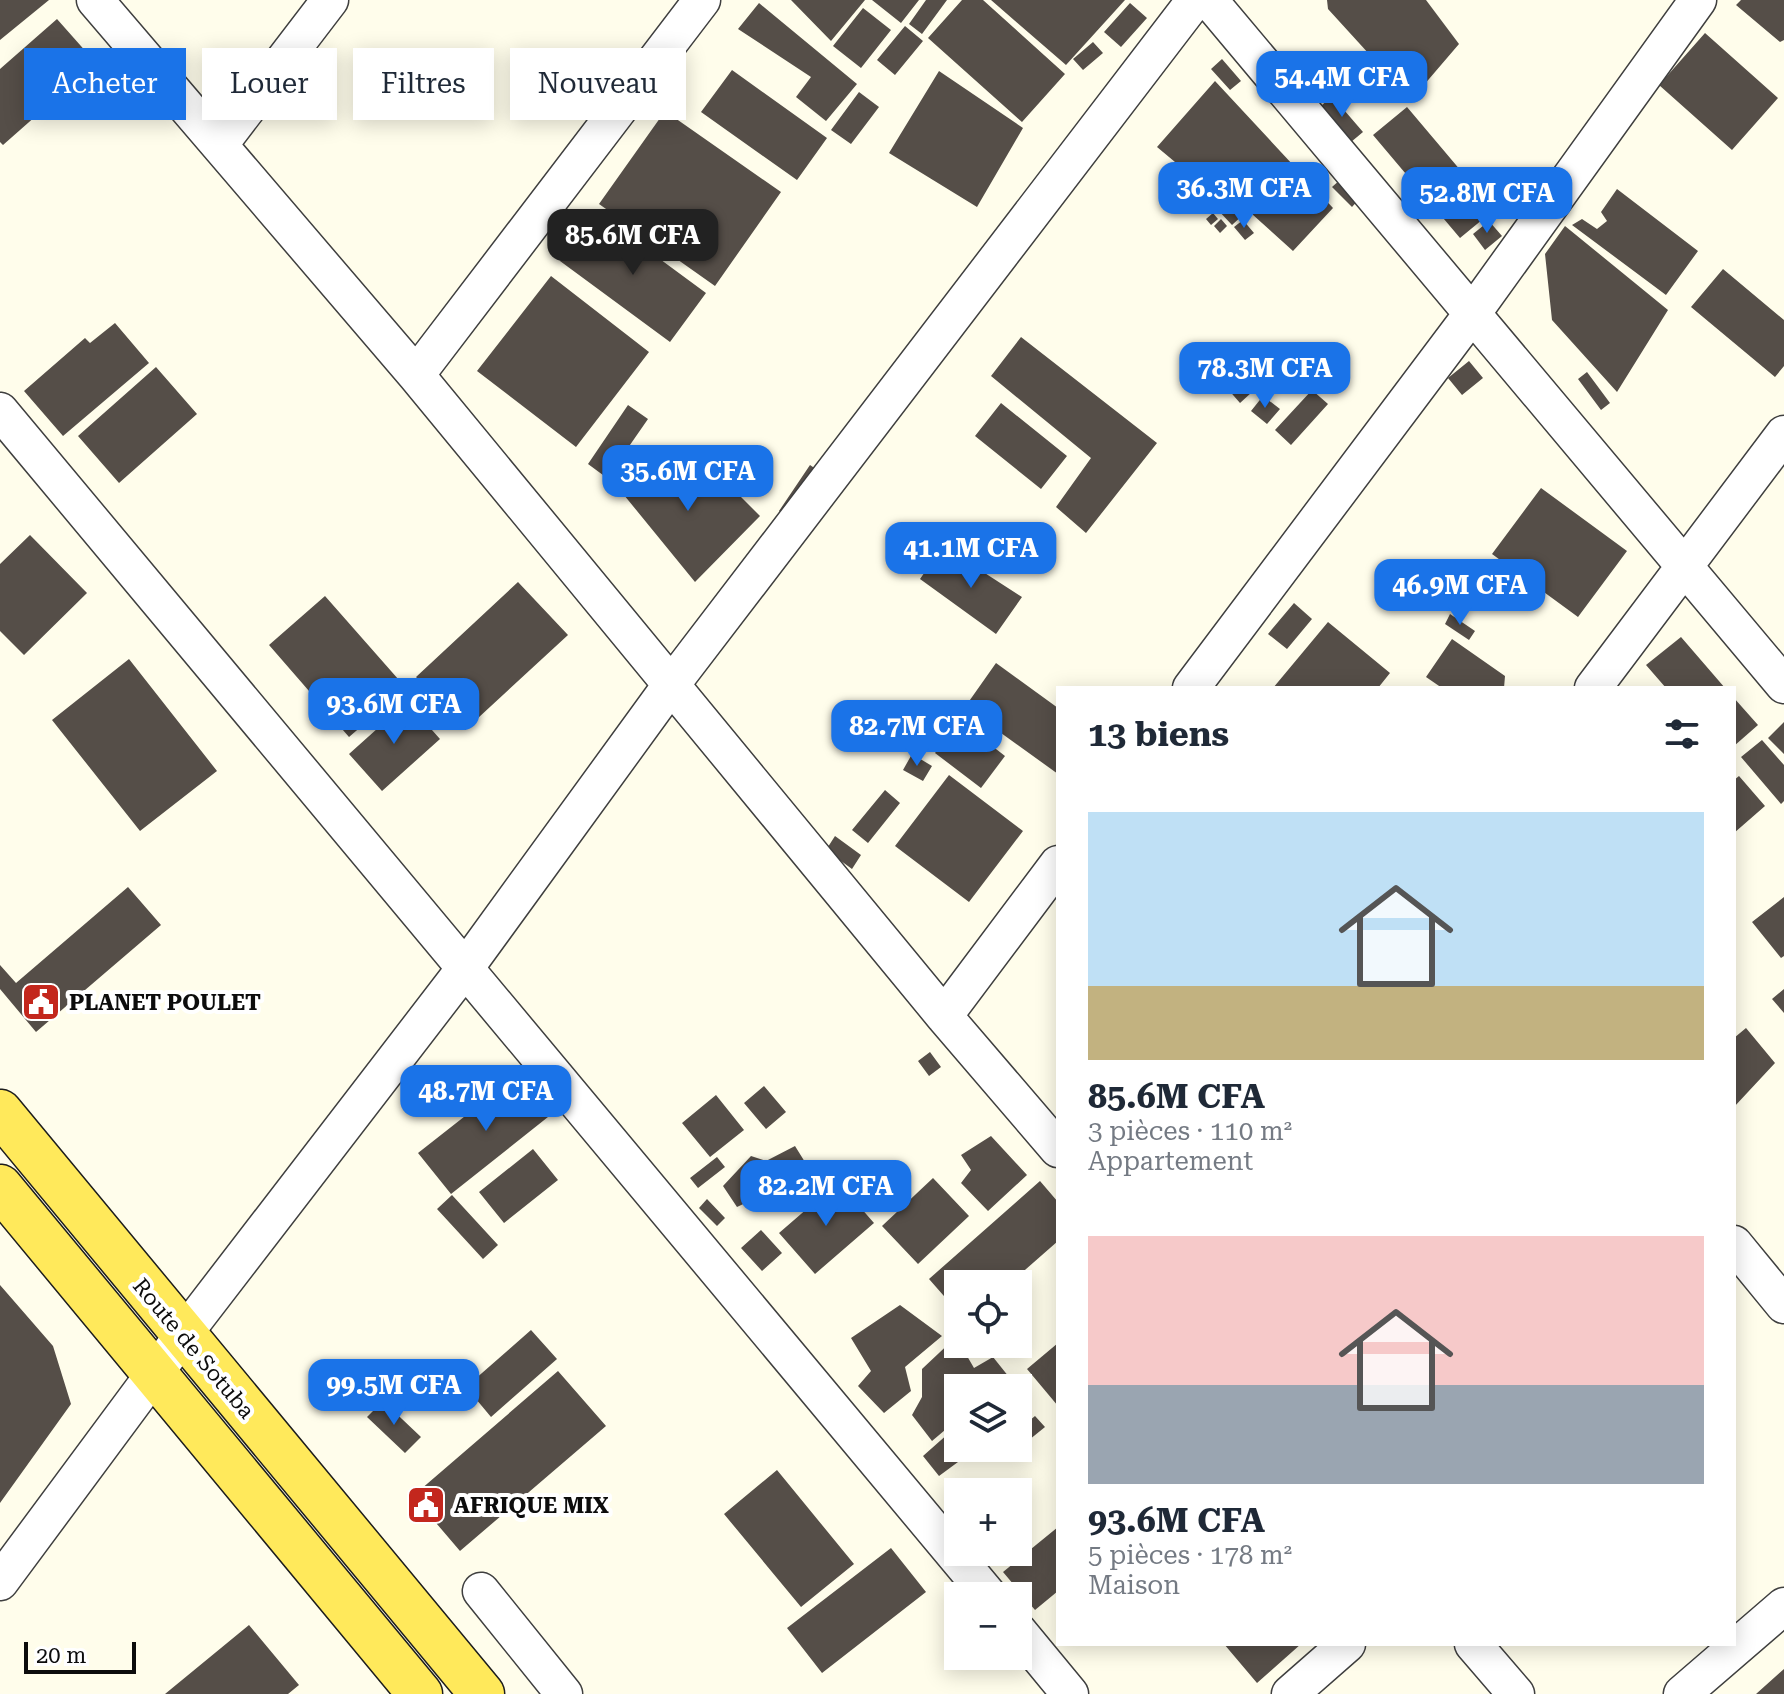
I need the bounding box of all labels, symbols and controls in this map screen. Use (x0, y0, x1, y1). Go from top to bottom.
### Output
chip: Acheter (24, 48, 186, 120)
chip: Louer (202, 48, 337, 120)
chip: Filtres (353, 48, 494, 120)
chip: Nouveau (510, 48, 686, 120)
pin: 54.4M CFA (1250, 51, 1434, 119)
text: 54.4M CFA (1274, 62, 1410, 92)
pin: 36.3M CFA (1152, 162, 1336, 230)
pin: 52.8M CFA (1395, 167, 1579, 235)
text: 36.3M CFA (1176, 173, 1312, 203)
text: 52.8M CFA (1419, 178, 1555, 208)
pin: 85.6M CFA (541, 209, 725, 277)
text: 85.6M CFA (565, 220, 701, 250)
pin: 78.3M CFA (1173, 342, 1357, 410)
text: 78.3M CFA (1197, 353, 1333, 383)
pin: 35.6M CFA (596, 445, 780, 513)
text: 35.6M CFA (620, 456, 756, 486)
pin: 41.1M CFA (879, 522, 1063, 590)
text: 41.1M CFA (903, 533, 1039, 563)
pin: 46.9M CFA (1368, 559, 1552, 627)
text: 46.9M CFA (1392, 570, 1528, 600)
pin: 93.6M CFA (302, 678, 486, 746)
text: 93.6M CFA (326, 689, 462, 719)
pin: 82.7M CFA (825, 700, 1009, 768)
text: 82.7M CFA (849, 711, 985, 741)
icon: filters (1660, 712, 1704, 756)
text: 13 biens (1088, 714, 1229, 754)
icon: home (1324, 864, 1468, 1008)
public building icon: PLANET POULET (20, 981, 62, 1023)
place label: PLANET POULET (69, 990, 261, 1015)
pin: 48.7M CFA (394, 1065, 578, 1133)
text: 48.7M CFA (418, 1076, 554, 1106)
text: 85.6M CFA (1088, 1076, 1265, 1116)
text: 3 pièces · 110 m² (1088, 1116, 1292, 1146)
text: Appartement (1088, 1146, 1253, 1176)
pin: 82.2M CFA (734, 1160, 918, 1228)
text: 82.2M CFA (758, 1171, 894, 1201)
map controls (944, 1270, 1032, 1670)
button: locate (944, 1270, 1032, 1358)
street label: Route de Sotuba (128, 1273, 259, 1423)
icon: home (1324, 1288, 1468, 1432)
pin: 99.5M CFA (302, 1359, 486, 1427)
text: 99.5M CFA (326, 1370, 462, 1400)
button: layers (944, 1374, 1032, 1462)
button: + (944, 1478, 1032, 1566)
public building icon: AFRIQUE MIX (405, 1484, 447, 1526)
place label: AFRIQUE MIX (454, 1493, 609, 1518)
text: 93.6M CFA (1088, 1500, 1265, 1540)
text: 5 pièces · 178 m² (1088, 1540, 1292, 1570)
text: Maison (1088, 1570, 1180, 1600)
button: − (944, 1582, 1032, 1670)
scale bar (24, 1638, 136, 1674)
text: 20 m (36, 1643, 86, 1668)

